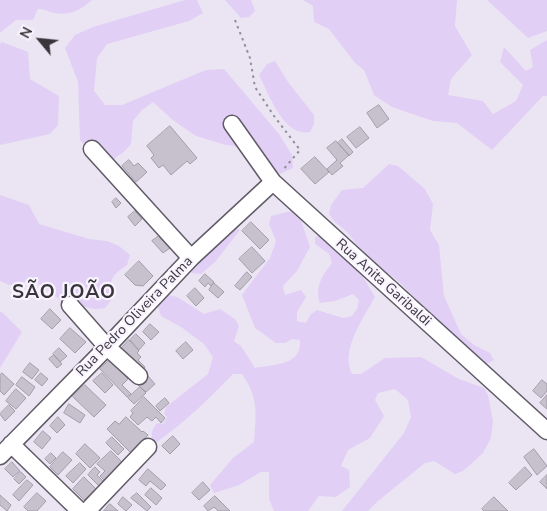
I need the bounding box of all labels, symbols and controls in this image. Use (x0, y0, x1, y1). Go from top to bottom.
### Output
north arrow (15, 15, 65, 65)
text: N (15, 24, 37, 42)
street label: Rua Anita Garibaldi (332, 236, 434, 330)
street label: Rua Pedro Oliveira Palma (73, 254, 197, 380)
district label: SÃO JOÃO (11, 282, 117, 304)

